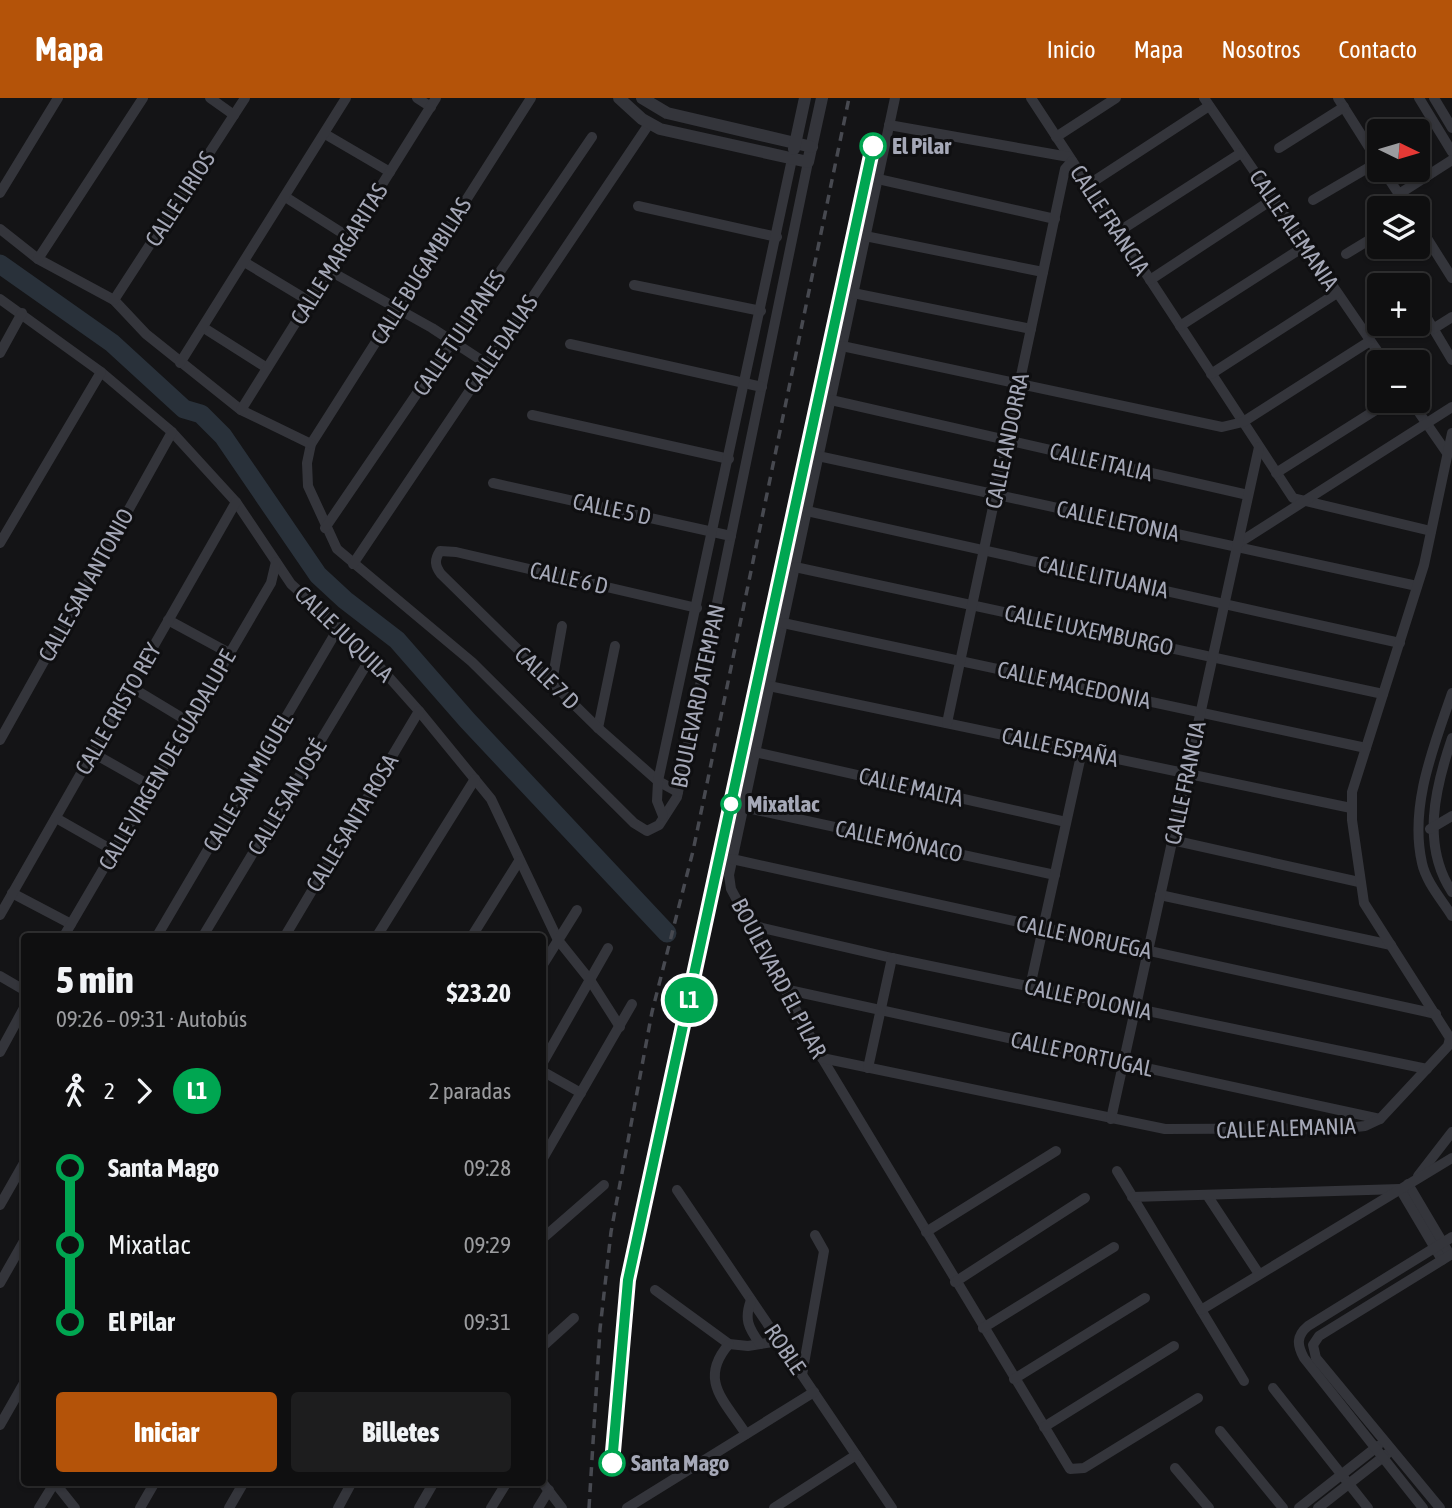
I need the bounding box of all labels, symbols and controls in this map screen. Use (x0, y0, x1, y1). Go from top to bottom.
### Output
text: Mapa (35, 30, 103, 68)
text: Inicio (1047, 36, 1096, 63)
text: Mapa (1134, 36, 1183, 63)
text: Nosotros (1221, 36, 1300, 63)
text: Contacto (1338, 36, 1417, 63)
north arrow (1367, 119, 1430, 182)
map controls (1367, 119, 1430, 413)
marker: El Pilar (860, 133, 886, 159)
place label: El Pilar (892, 133, 952, 159)
street label: CALLE LIRIOS (140, 147, 220, 251)
street label: CALLE FRANCIA (1065, 160, 1155, 280)
street label: CALLE ALEMANIA (1244, 165, 1344, 296)
street label: CALLE MARGARITAS (285, 178, 393, 329)
street label: CALLE BUGAMBILIAS (365, 193, 477, 349)
button: layers (1367, 196, 1430, 259)
street label: CALLE TULIPANES (408, 265, 511, 401)
button: + (1367, 273, 1430, 336)
street label: CALLE DALIAS (459, 290, 543, 398)
button: − (1367, 350, 1430, 413)
street label: CALLE ANDORRA (980, 370, 1034, 511)
street label: CALLE ITALIA (1047, 438, 1156, 487)
street label: CALLE 5 D (571, 488, 653, 530)
street label: CALLE LETONIA (1054, 495, 1182, 547)
street label: CALLE SAN ANTONIO (33, 504, 139, 666)
street label: CALLE LITUANIA (1035, 550, 1171, 604)
street label: CALLE 6 D (527, 556, 611, 600)
street label: CALLE JUQUILA (290, 581, 399, 688)
street label: CALLE LUXEMBURGO (1002, 599, 1176, 661)
street label: BOULEVARD ATEMPAN (666, 602, 730, 790)
street label: CALLE CRISTO REY (70, 638, 167, 779)
street label: CALLE 7 D (509, 641, 585, 715)
street label: CALLE VIRGEN DE GUADALUPE (93, 645, 241, 875)
street label: CALLE MACEDONIA (995, 656, 1154, 714)
street label: CALLE SAN MIGUEL (198, 708, 298, 856)
street label: CALLE FRANCIA (1159, 718, 1211, 847)
street label: CALLE ESPAÑA (999, 722, 1121, 772)
street label: CALLE SAN JOSÉ (242, 734, 332, 860)
street label: CALLE SANTA ROSA (301, 749, 404, 897)
street label: CALLE MALTA (856, 762, 966, 812)
place label: Mixatlac (747, 791, 820, 817)
marker: Mixatlac (721, 794, 741, 814)
street label: CALLE MÓNACO (833, 815, 965, 867)
street label: BOULEVARD EL PILAR (726, 894, 832, 1063)
street label: CALLE NORUEGA (1014, 910, 1155, 964)
text: 5 min (56, 958, 134, 1001)
street label: CALLE POLONIA (1022, 973, 1155, 1025)
line badge: L1 (658, 977, 720, 1023)
text: $23.20 (447, 978, 511, 1008)
text: L1 (679, 986, 699, 1013)
text: 09:26 – 09:31 · Autobús (56, 1006, 247, 1032)
street label: CALLE PORTUGAL (1009, 1026, 1156, 1082)
icon: walk (56, 1072, 94, 1110)
icon: forward (125, 1072, 163, 1110)
text: L1 (187, 1077, 207, 1104)
text: 2 (104, 1078, 115, 1104)
text: 2 paradas (429, 1078, 511, 1104)
street label: CALLE ALEMANIA (1216, 1113, 1357, 1143)
text: Santa Mago (108, 1153, 219, 1183)
text: 09:28 (464, 1155, 511, 1181)
text: Mixatlac (108, 1230, 190, 1260)
text: 09:29 (464, 1232, 511, 1258)
text: El Pilar (108, 1307, 175, 1337)
text: 09:31 (464, 1309, 511, 1335)
street label: ROBLE (759, 1319, 811, 1379)
button: Iniciar (56, 1392, 277, 1472)
button: Billetes (291, 1392, 511, 1472)
marker: Santa Mago (599, 1450, 625, 1476)
place label: Santa Mago (631, 1450, 730, 1476)

